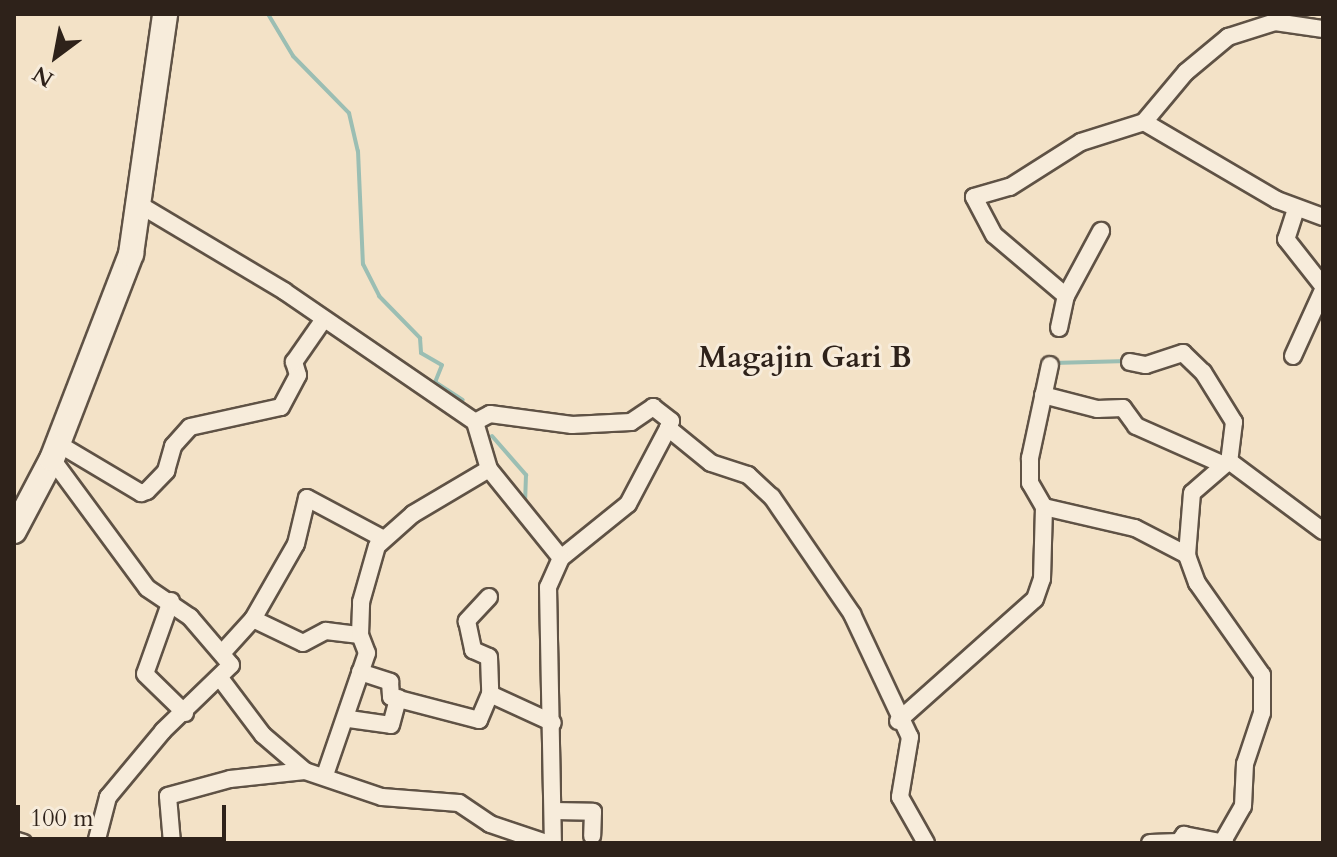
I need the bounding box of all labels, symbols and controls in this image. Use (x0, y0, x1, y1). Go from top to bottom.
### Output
north arrow (16, 16, 96, 96)
text: N (27, 59, 59, 94)
district label: Magajin Gari B (698, 340, 912, 376)
scale bar (20, 789, 230, 839)
text: 100 m (30, 802, 94, 835)

